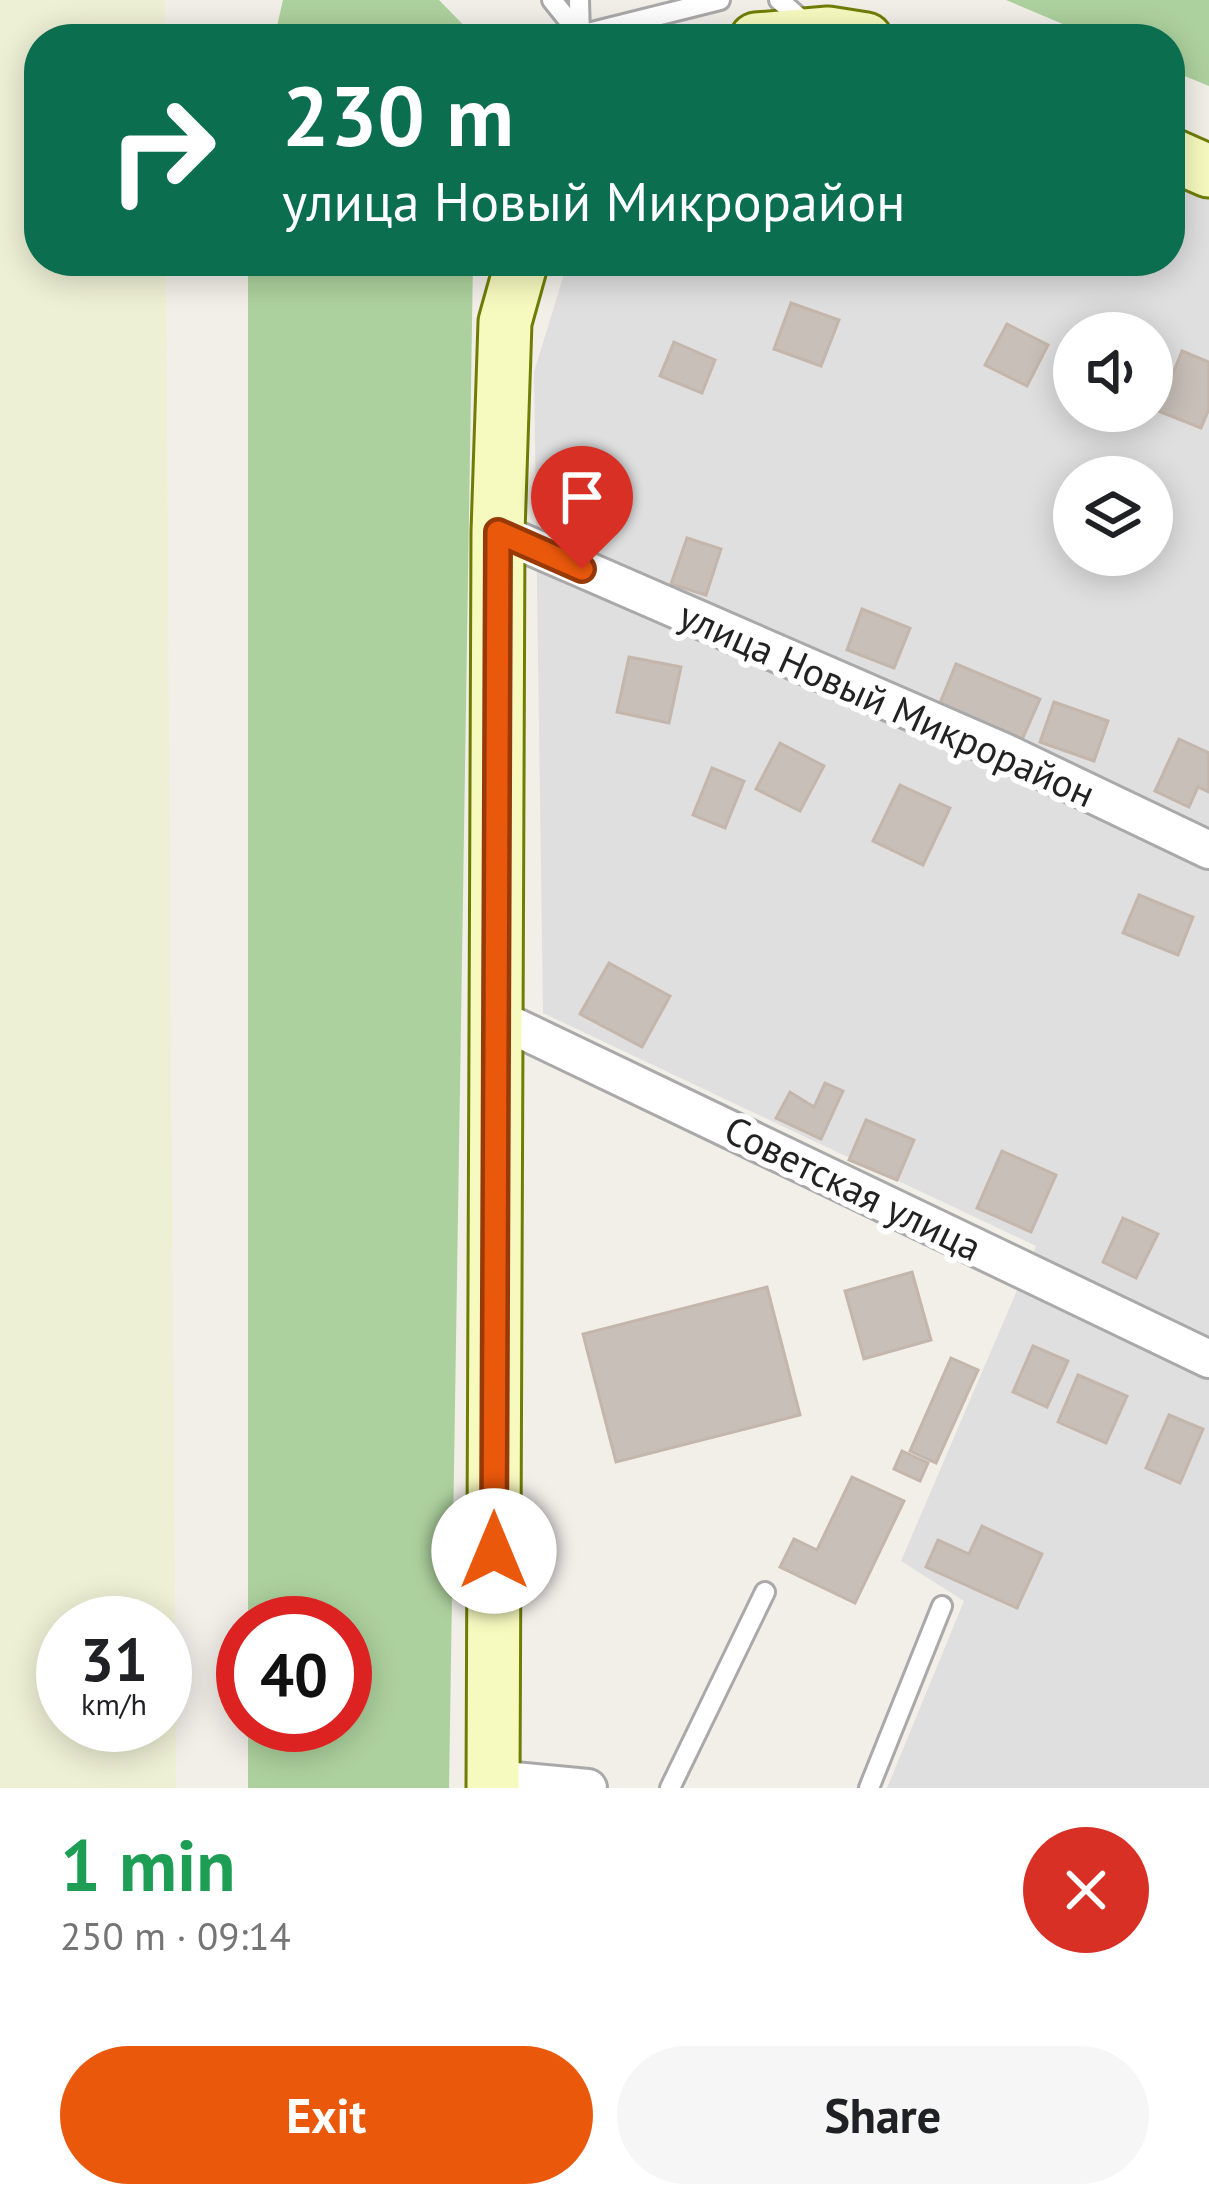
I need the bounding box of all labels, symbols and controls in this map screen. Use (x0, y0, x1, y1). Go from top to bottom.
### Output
text: 230 m (282, 60, 514, 169)
icon: right (84, 72, 240, 228)
text: улица Новый Микрорайон (282, 166, 905, 236)
map controls (1053, 312, 1173, 576)
button: sound (1053, 312, 1173, 432)
pin (531, 446, 633, 569)
button: layers (1053, 456, 1173, 576)
icon: arrive (549, 464, 615, 530)
street label: улица Новый Микрорайон (671, 589, 1103, 818)
street label: Советская улица (716, 1103, 990, 1272)
position arrow (431, 1488, 557, 1614)
speed limit sign: 40 (216, 1596, 372, 1752)
text: 31 (80, 1620, 148, 1698)
text: km/h (81, 1684, 147, 1723)
text: 1 min (60, 1818, 236, 1911)
button: close (1023, 1827, 1149, 1953)
text: 250 m · 09:14 (60, 1910, 291, 1961)
button: Exit (60, 2046, 593, 2184)
button: Share (617, 2046, 1149, 2184)

